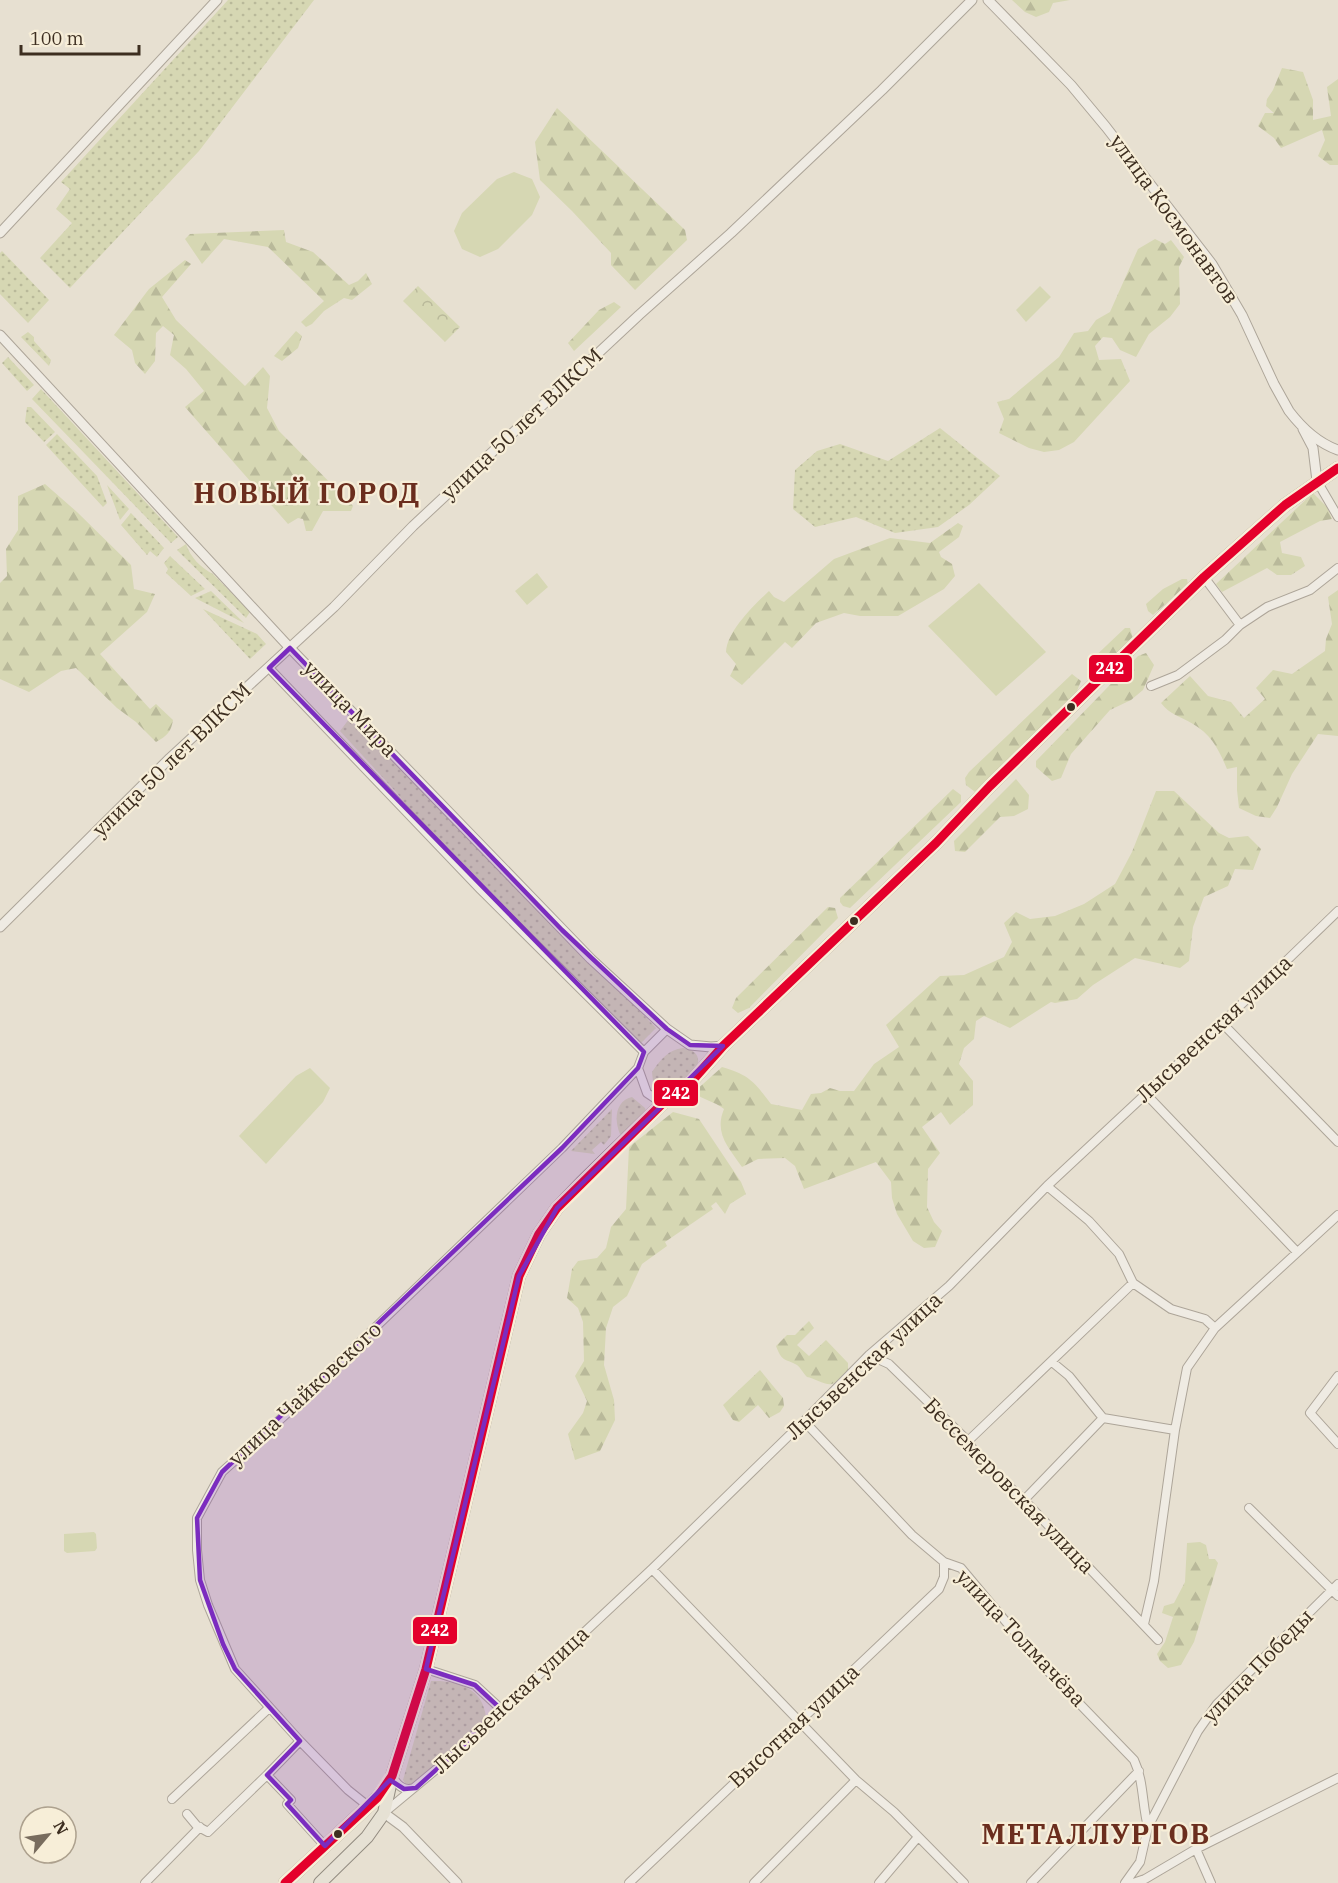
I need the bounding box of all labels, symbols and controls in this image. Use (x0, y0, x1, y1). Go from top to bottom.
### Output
scale bar (21, 18, 140, 56)
text: 100 m (30, 27, 84, 50)
street label: улица Космонавтов (1104, 128, 1246, 309)
street label: улица 50 лет ВЛКСМ (435, 341, 608, 505)
district label: НОВЫЙ ГОРОД (193, 475, 421, 510)
street label: улица Мира (298, 654, 404, 763)
line badge: 242 (1088, 654, 1133, 683)
text: 242 (1096, 658, 1124, 678)
street label: улица 50 лет ВЛКСМ (86, 676, 257, 843)
unlabelled marker (1065, 701, 1077, 713)
unlabelled marker (848, 915, 860, 927)
street label: Лысьвенская улица (1129, 948, 1297, 1108)
line badge: 242 (653, 1079, 699, 1107)
text: 242 (662, 1083, 690, 1103)
street label: Лысьвенская улица (779, 1285, 947, 1445)
street label: улица Чайковского (222, 1315, 387, 1472)
street label: Бессемеровская улица (918, 1391, 1101, 1579)
street label: улица Толмачёва (951, 1563, 1093, 1712)
street label: улица Победы (1196, 1602, 1319, 1728)
line badge: 242 (412, 1616, 458, 1645)
street label: Лысьвенская улица (426, 1619, 594, 1779)
text: 242 (421, 1620, 449, 1640)
street label: Высотная улица (722, 1657, 865, 1793)
north arrow (18, 1805, 78, 1865)
district label: МЕТАЛЛУРГОВ (981, 1816, 1211, 1851)
text: N (49, 1817, 73, 1838)
unlabelled marker (332, 1828, 344, 1840)

